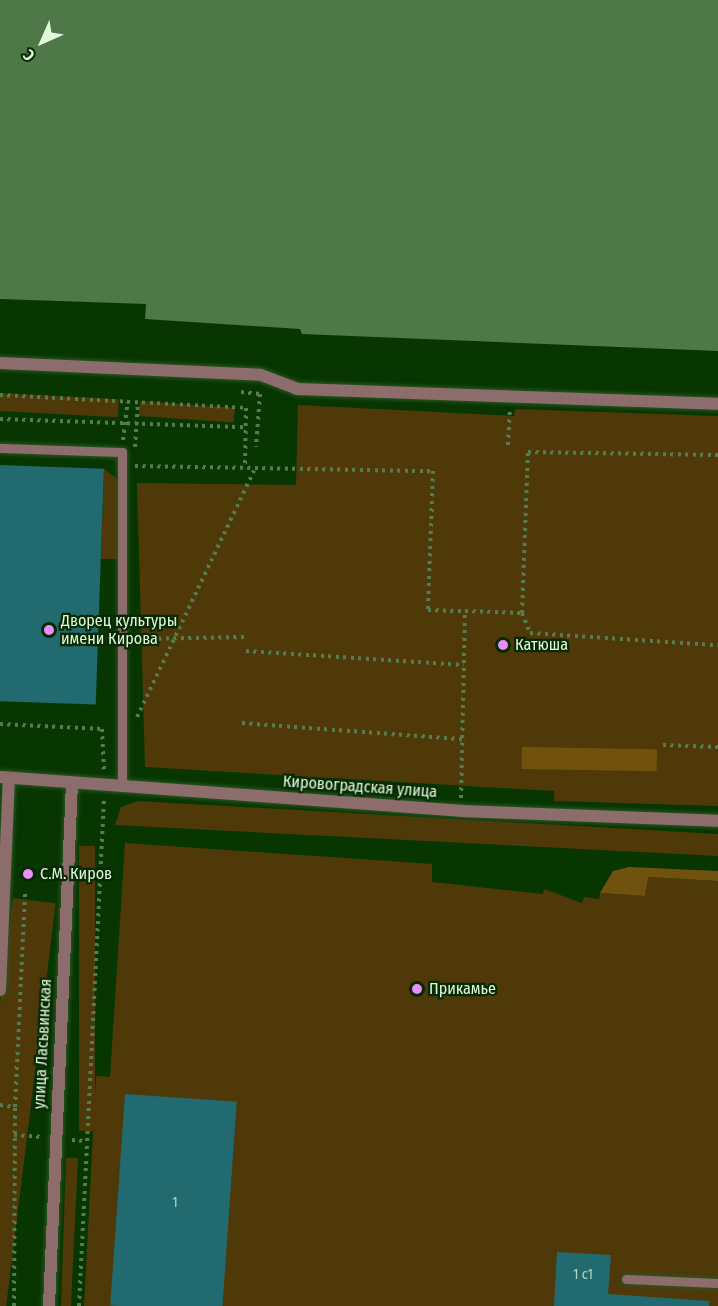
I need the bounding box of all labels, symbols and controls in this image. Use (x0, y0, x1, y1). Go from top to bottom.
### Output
north arrow (12, 12, 72, 72)
text: С (19, 45, 39, 65)
place label: Дворец культуры имени Кирова (61, 611, 177, 649)
marker: Дворец культуры имени Кирова (42, 623, 56, 637)
place label: Катюша (515, 635, 568, 655)
marker: Катюша (496, 638, 510, 652)
street label: Кировоградская улица (282, 772, 438, 802)
place label: С.М. Киров (40, 864, 112, 884)
marker: С.М. Киров (21, 867, 35, 881)
street label: улица Ласьвинская (30, 978, 56, 1110)
place label: Прикамье (429, 979, 496, 999)
marker: Прикамье (410, 982, 424, 996)
house number: 1 (172, 1195, 178, 1211)
house number: 1 с1 (573, 1267, 593, 1283)

